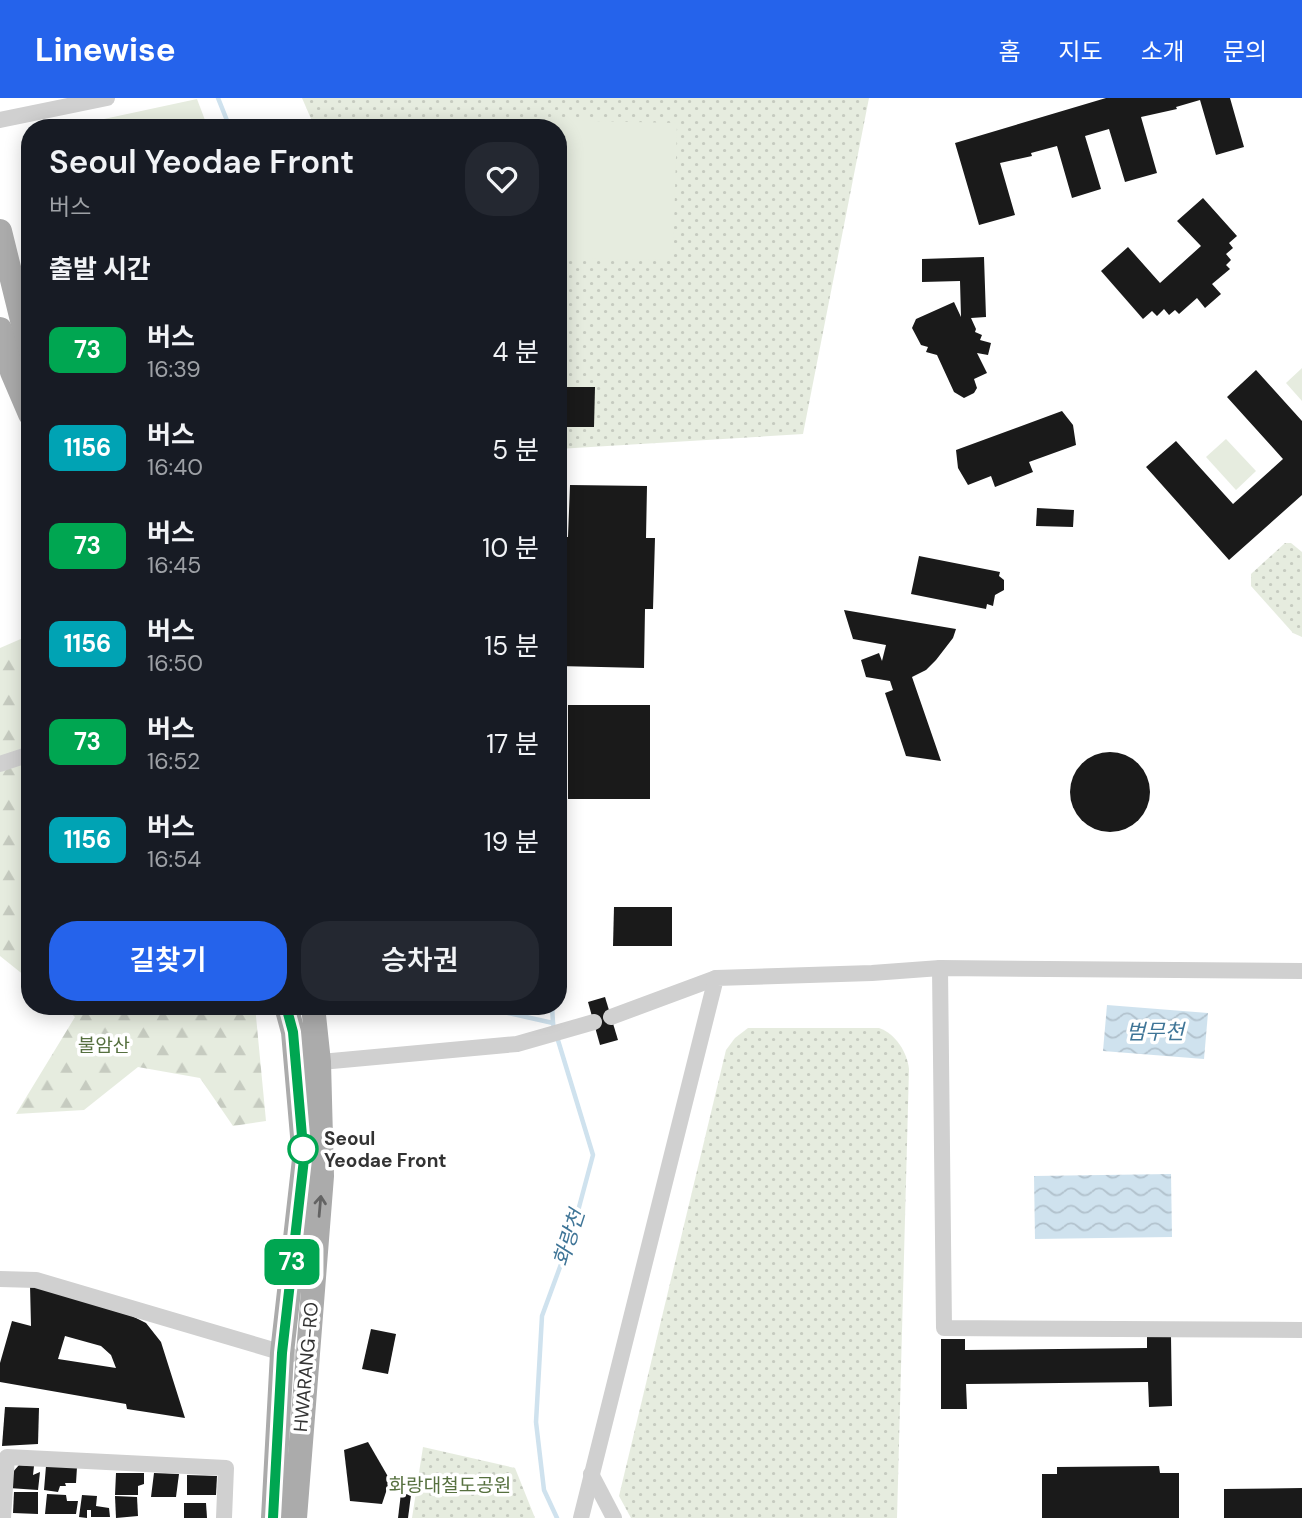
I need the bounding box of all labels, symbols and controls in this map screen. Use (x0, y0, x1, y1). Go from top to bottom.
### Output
text: Linewise (35, 28, 176, 71)
text: 홈 (998, 36, 1020, 67)
text: 지도 (1058, 36, 1103, 67)
text: 소개 (1141, 36, 1185, 67)
text: 문의 (1223, 36, 1267, 67)
text: Seoul Yeodae Front (49, 140, 354, 183)
button: heart (465, 142, 539, 216)
text: 버스 (49, 192, 91, 222)
text: 출발 시간 (49, 252, 151, 286)
text: 버스 (147, 320, 195, 354)
text: 73 (74, 334, 101, 365)
text: 4 분 (492, 335, 539, 369)
text: 16:39 (147, 354, 201, 384)
text: 버스 (147, 418, 195, 452)
text: 1156 (64, 432, 111, 463)
text: 5 분 (492, 433, 539, 467)
text: 16:40 (147, 452, 203, 482)
text: 버스 (147, 516, 195, 550)
text: 73 (74, 530, 101, 561)
text: 10 분 (482, 531, 539, 565)
text: 16:45 (147, 550, 201, 580)
text: 버스 (147, 614, 195, 648)
text: 1156 (64, 628, 111, 659)
text: 15 분 (484, 629, 539, 663)
text: 16:50 (147, 648, 203, 678)
text: 버스 (147, 712, 195, 746)
text: 73 (74, 726, 101, 757)
text: 17 분 (486, 727, 539, 761)
text: 16:52 (147, 746, 200, 776)
text: 버스 (147, 810, 195, 844)
text: 1156 (64, 824, 111, 855)
text: 19 분 (484, 825, 539, 859)
text: 16:54 (147, 844, 201, 874)
button: 길찾기 (49, 921, 287, 1001)
button: 승차권 (301, 921, 539, 1001)
water label: 범무천 (1126, 1018, 1187, 1046)
park label: 불암산 (78, 1033, 130, 1058)
place label: Seoul Yeodae Front (324, 1126, 447, 1173)
marker: Seoul Yeodae Front (288, 1134, 318, 1164)
one-way arrow (314, 1195, 327, 1218)
water label: 화랑천 (547, 1204, 592, 1270)
line badge: 73 (260, 1239, 324, 1285)
text: 73 (278, 1246, 306, 1277)
street label: HWARANG-RO (288, 1301, 324, 1433)
park label: 화랑대철도공원 (389, 1473, 511, 1498)

